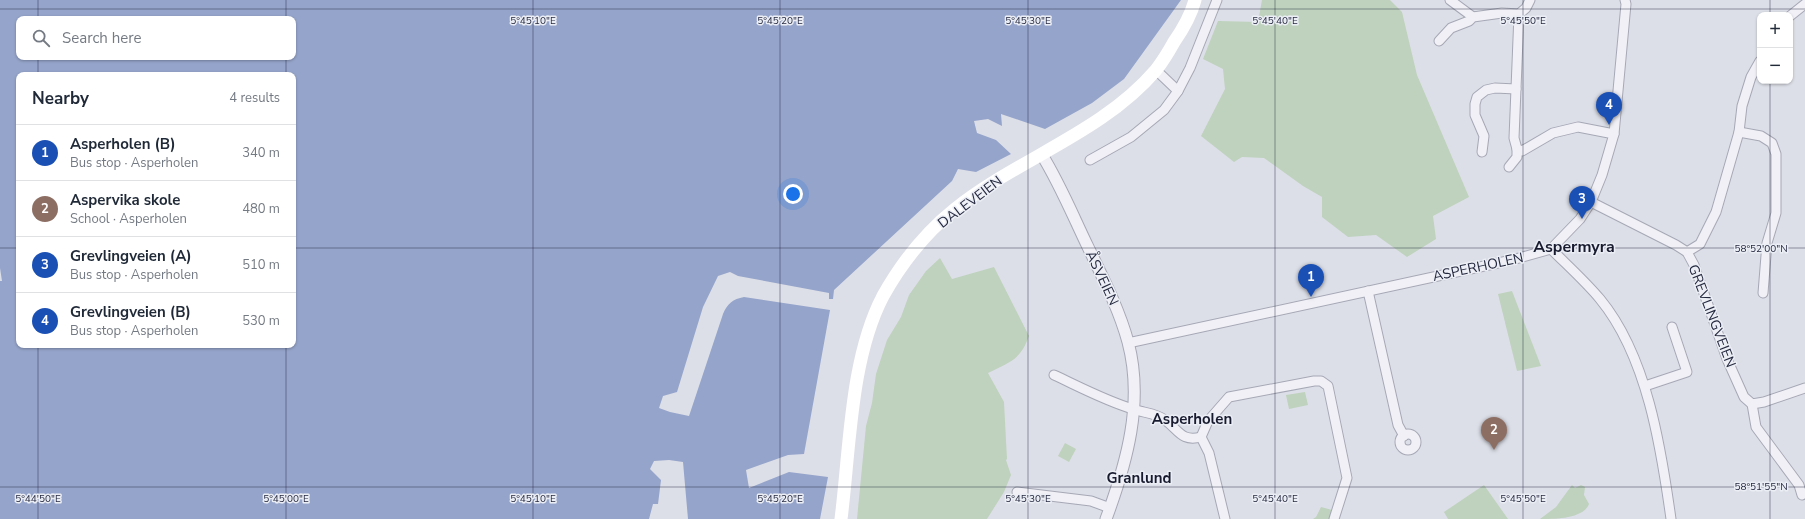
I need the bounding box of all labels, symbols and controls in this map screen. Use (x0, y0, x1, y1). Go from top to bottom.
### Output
map controls (1757, 12, 1793, 84)
button: + (1757, 12, 1793, 48)
text: 5°45'10"E (510, 14, 556, 28)
text: 5°45'20"E (757, 14, 803, 28)
text: 5°45'30"E (1005, 14, 1051, 28)
text: 5°45'40"E (1252, 14, 1298, 28)
text: 5°45'50"E (1500, 14, 1546, 28)
search box (16, 16, 296, 60)
icon: search (30, 27, 52, 49)
text: Search here (62, 28, 142, 48)
button: − (1757, 48, 1793, 84)
text: Nearby (32, 87, 89, 110)
text: 4 results (229, 89, 280, 107)
pin: 4 (1596, 92, 1622, 125)
text: Asperholen (B) (70, 134, 176, 154)
text: 1 (41, 144, 49, 162)
text: 340 m (242, 144, 280, 162)
text: Bus stop · Asperholen (70, 154, 198, 172)
street label: DALEVEIEN (934, 172, 1006, 232)
your location (783, 184, 803, 204)
pin: 3 (1569, 186, 1595, 219)
text: Aspervika skole (70, 190, 180, 210)
text: 2 (41, 200, 49, 218)
text: 480 m (242, 200, 280, 218)
text: School · Asperholen (70, 210, 187, 228)
district label: Aspermyra (1533, 236, 1615, 258)
text: 58°52'00"N (1734, 242, 1788, 256)
text: Grevlingveien (A) (70, 246, 192, 266)
street label: ÅSVEIEN (1081, 247, 1123, 309)
street label: ASPERHOLEN (1431, 248, 1525, 286)
text: 3 (41, 256, 49, 274)
text: 510 m (242, 256, 280, 274)
street label: GREVLINGVEIEN (1684, 262, 1740, 370)
pin: 1 (1298, 264, 1324, 297)
text: Bus stop · Asperholen (70, 266, 198, 284)
text: Grevlingveien (B) (70, 302, 191, 322)
text: 4 (41, 312, 49, 330)
text: 530 m (242, 312, 280, 330)
text: Bus stop · Asperholen (70, 322, 198, 340)
district label: Asperholen (1152, 409, 1232, 429)
pin: 2 (1481, 417, 1507, 450)
district label: Granlund (1106, 468, 1172, 488)
text: 58°51'55"N (1734, 480, 1788, 494)
text: 5°44'50"E (15, 492, 61, 506)
text: 5°45'00"E (263, 492, 309, 506)
text: 5°45'10"E (510, 492, 556, 506)
text: 5°45'20"E (757, 492, 803, 506)
text: 5°45'30"E (1005, 492, 1051, 506)
text: 5°45'40"E (1252, 492, 1298, 506)
text: 5°45'50"E (1500, 492, 1546, 506)

